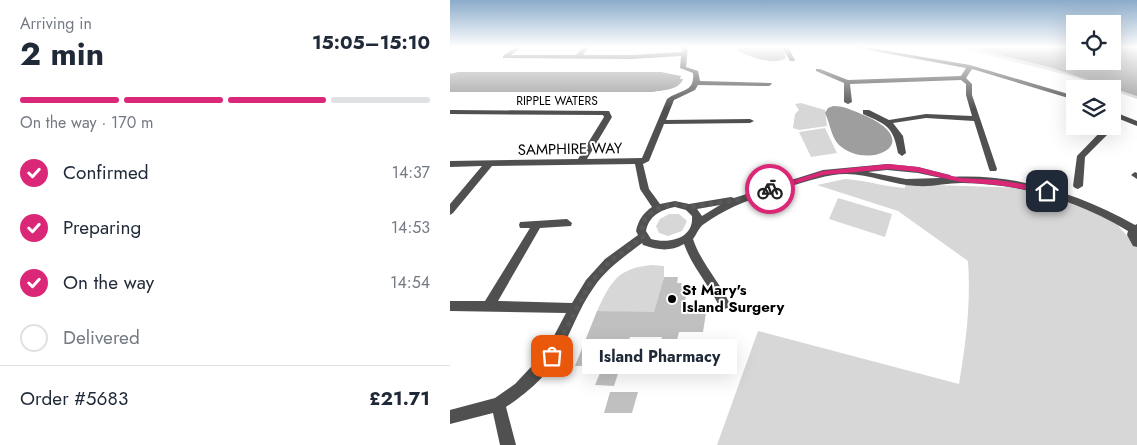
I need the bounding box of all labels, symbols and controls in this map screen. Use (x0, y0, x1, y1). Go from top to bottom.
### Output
text: Arriving in (20, 12, 92, 35)
map controls (1066, 15, 1121, 135)
button: locate (1066, 15, 1121, 70)
text: 15:05–15:10 (312, 29, 430, 56)
text: 2 min (20, 31, 104, 77)
button: layers (1066, 80, 1121, 135)
street label: RIPPLE WATERS (516, 92, 598, 110)
text: On the way · 170 m (20, 111, 154, 134)
street label: SAMPHIRE WAY (517, 137, 623, 161)
icon: check (20, 159, 48, 187)
text: Confirmed (63, 159, 149, 186)
text: 14:37 (392, 161, 430, 184)
courier (745, 164, 795, 214)
pin (1026, 170, 1068, 212)
icon: bike (756, 175, 784, 203)
icon: home (1033, 177, 1061, 205)
icon: check (20, 214, 48, 242)
text: Preparing (63, 214, 141, 241)
text: 14:53 (391, 216, 430, 239)
icon: check (20, 269, 48, 297)
text: On the way (63, 269, 154, 296)
text: 14:54 (390, 271, 430, 294)
place label: St Mary's Island Surgery (682, 279, 784, 318)
marker: St Mary's Island Surgery (666, 293, 678, 305)
text: Delivered (63, 324, 140, 351)
pin (531, 335, 573, 377)
callout: Island Pharmacy (582, 338, 737, 374)
icon: bag (538, 342, 566, 370)
text: Island Pharmacy (599, 345, 720, 368)
text: Order #5683 (20, 385, 128, 412)
text: £21.71 (369, 385, 430, 412)

